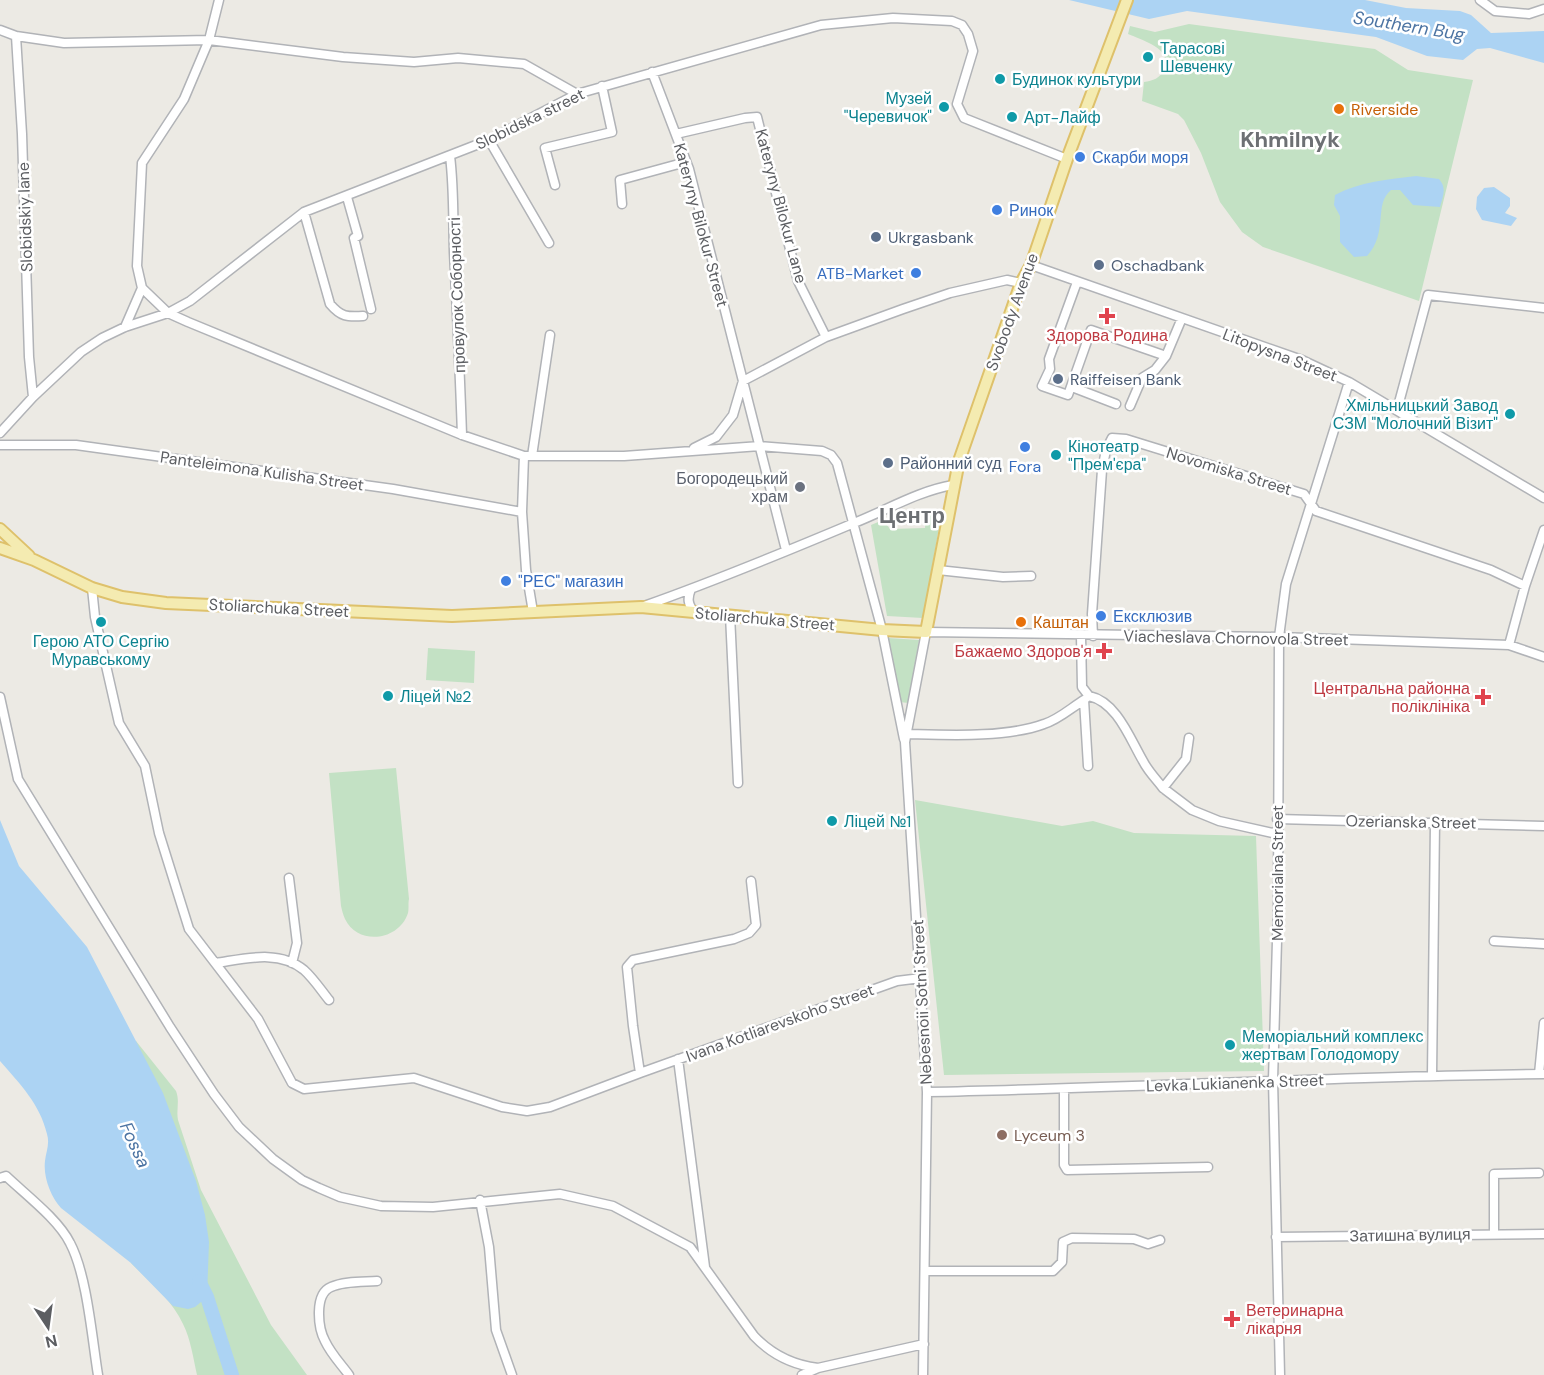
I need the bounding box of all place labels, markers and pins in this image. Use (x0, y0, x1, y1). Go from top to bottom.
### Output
place label: Тарасові Шевченку (1160, 38, 1233, 77)
marker: Тарасові Шевченку (1141, 50, 1155, 64)
place label: Будинок культури (1012, 69, 1141, 90)
marker: Будинок культури (993, 72, 1007, 86)
place label: Музей "Черевичок" (844, 88, 932, 127)
place label: Riverside (1351, 99, 1418, 120)
marker: Музей "Черевичок" (937, 100, 951, 114)
marker: Riverside (1332, 102, 1346, 116)
place label: Арт-Лайф (1024, 107, 1101, 128)
marker: Арт-Лайф (1005, 110, 1019, 124)
place label: Скарби моря (1092, 147, 1188, 168)
marker: Скарби моря (1073, 150, 1087, 164)
place label: Ринок (1009, 200, 1054, 221)
marker: Ринок (990, 203, 1004, 217)
place label: Ukrgasbank (888, 227, 974, 248)
marker: Ukrgasbank (869, 230, 883, 244)
place label: Oschadbank (1111, 255, 1204, 276)
marker: Oschadbank (1092, 258, 1106, 272)
place label: ATB-Market (817, 263, 904, 284)
marker: ATB-Market (909, 266, 923, 280)
marker: Здорова Родина (1100, 309, 1114, 323)
place label: Здорова Родина (1046, 325, 1168, 346)
place label: Raiffeisen Bank (1070, 369, 1181, 390)
marker: Raiffeisen Bank (1051, 372, 1065, 386)
place label: Хмільницький Завод СЗМ "Молочний Візит" (1333, 395, 1499, 434)
marker: Хмільницький Завод СЗМ "Молочний Візит" (1503, 407, 1517, 421)
place label: Кінотеатр "Прем'єра" (1068, 436, 1146, 475)
marker: Fora (1018, 440, 1032, 454)
marker: Кінотеатр "Прем'єра" (1049, 448, 1063, 462)
place label: Районний суд (900, 453, 1002, 474)
marker: Районний суд (881, 456, 895, 470)
place label: Fora (1009, 456, 1041, 477)
place label: Богородецький храм (676, 468, 788, 507)
marker: Богородецький храм (793, 480, 807, 494)
place label: "РЕС" магазин (518, 571, 624, 592)
marker: "РЕС" магазин (499, 574, 513, 588)
place label: Ексклюзив (1113, 606, 1192, 627)
marker: Ексклюзив (1094, 609, 1108, 623)
place label: Каштан (1033, 612, 1089, 633)
marker: Герою АТО Сергію Муравському (94, 615, 108, 629)
marker: Каштан (1014, 615, 1028, 629)
place label: Герою АТО Сергію Муравському (33, 631, 169, 670)
place label: Бажаемо Здоров'я (955, 641, 1092, 662)
marker: Бажаемо Здоров'я (1097, 644, 1111, 658)
place label: Центральна районна поліклініка (1313, 678, 1470, 717)
place label: Ліцей №2 (400, 686, 472, 707)
marker: Центральна районна поліклініка (1474, 688, 1492, 706)
marker: Ліцей №2 (381, 689, 395, 703)
place label: Ліцей №1 (844, 811, 911, 832)
marker: Ліцей №1 (825, 814, 839, 828)
place label: Меморіальний комплекс жертвам Голодомору (1242, 1026, 1423, 1065)
marker: Меморіальний комплекс жертвам Голодомору (1223, 1038, 1237, 1052)
place label: Lyceum 3 (1014, 1125, 1085, 1146)
marker: Lyceum 3 (995, 1128, 1009, 1142)
place label: Ветеринарна лікарня (1246, 1300, 1343, 1339)
marker: Ветеринарна лікарня (1223, 1310, 1241, 1328)

